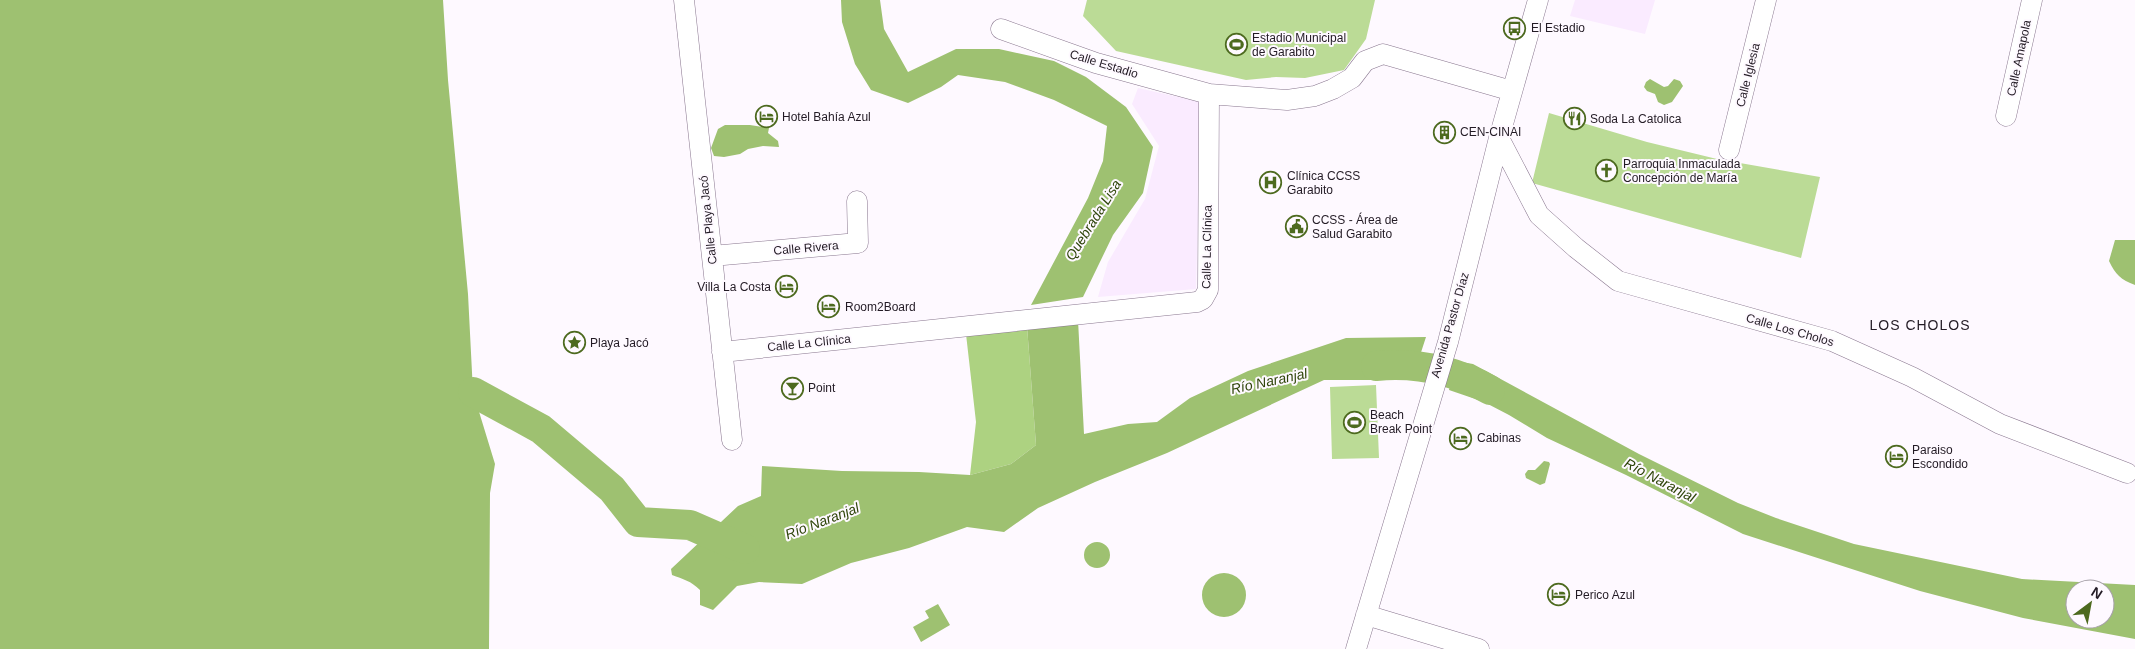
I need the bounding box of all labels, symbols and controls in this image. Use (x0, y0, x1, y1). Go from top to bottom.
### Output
bus stop icon: El Estadio (1503, 16, 1527, 40)
street label: Calle Amapola (2004, 18, 2034, 97)
place label: El Estadio (1531, 21, 1585, 35)
place label: Estadio Municipal de Garabito (1252, 31, 1346, 59)
sports icon: Estadio Municipal de Garabito (1224, 33, 1248, 57)
street label: Calle Iglesia (1733, 41, 1763, 108)
street label: Calle Estadio (1068, 47, 1140, 81)
hotel icon: Hotel Bahía Azul (754, 105, 778, 129)
restaurant icon: Soda La Catolica (1562, 107, 1586, 131)
place label: Hotel Bahía Azul (782, 110, 871, 124)
place label: Soda La Catolica (1590, 112, 1682, 126)
building icon: CEN-CINAI (1432, 120, 1456, 144)
place label: CEN-CINAI (1460, 125, 1521, 139)
place label: Parroquia Inmaculada Concepción de María (1623, 157, 1741, 185)
church icon: Parroquia Inmaculada Concepción de María (1595, 159, 1619, 183)
place label: Clínica CCSS Garabito (1287, 169, 1360, 197)
hospital icon: Clínica CCSS Garabito (1259, 171, 1283, 195)
street label: Calle Playa Jacó (696, 175, 720, 265)
water label: Quebrada Lisa (1062, 177, 1124, 263)
street label: Calle La Clínica (1199, 205, 1215, 289)
place label: CCSS - Área de Salud Garabito (1312, 212, 1398, 241)
public building icon: CCSS - Área de Salud Garabito (1284, 215, 1308, 239)
street label: Calle Rivera (773, 238, 839, 258)
street label: Avenida Pastor Díaz (1428, 271, 1472, 379)
hotel icon: Villa La Costa (775, 275, 799, 299)
place label: Villa La Costa (697, 280, 771, 294)
hotel icon: Room2Board (817, 295, 841, 319)
place label: Room2Board (845, 300, 916, 314)
street label: Calle Los Cholos (1744, 311, 1836, 349)
district label: LOS CHOLOS (1869, 317, 1971, 333)
place icon: Playa Jacó (562, 331, 586, 355)
street label: Calle La Clínica (766, 332, 852, 354)
place label: Playa Jacó (590, 336, 649, 350)
water label: Río Naranjal (1229, 365, 1310, 397)
bar icon: Point (780, 376, 804, 400)
place label: Point (808, 381, 836, 395)
place label: Beach Break Point (1370, 408, 1433, 436)
sports icon: Beach Break Point (1342, 410, 1366, 434)
hotel icon: Cabinas (1449, 426, 1473, 450)
place label: Cabinas (1477, 431, 1521, 445)
place label: Paraiso Escondido (1912, 443, 1968, 471)
hotel icon: Paraiso Escondido (1884, 445, 1908, 469)
water label: Río Naranjal (1622, 455, 1699, 506)
water label: Río Naranjal (783, 499, 862, 542)
north arrow (2065, 579, 2115, 629)
hotel icon: Perico Azul (1547, 583, 1571, 607)
text: N (2088, 584, 2105, 602)
place label: Perico Azul (1575, 588, 1635, 602)

